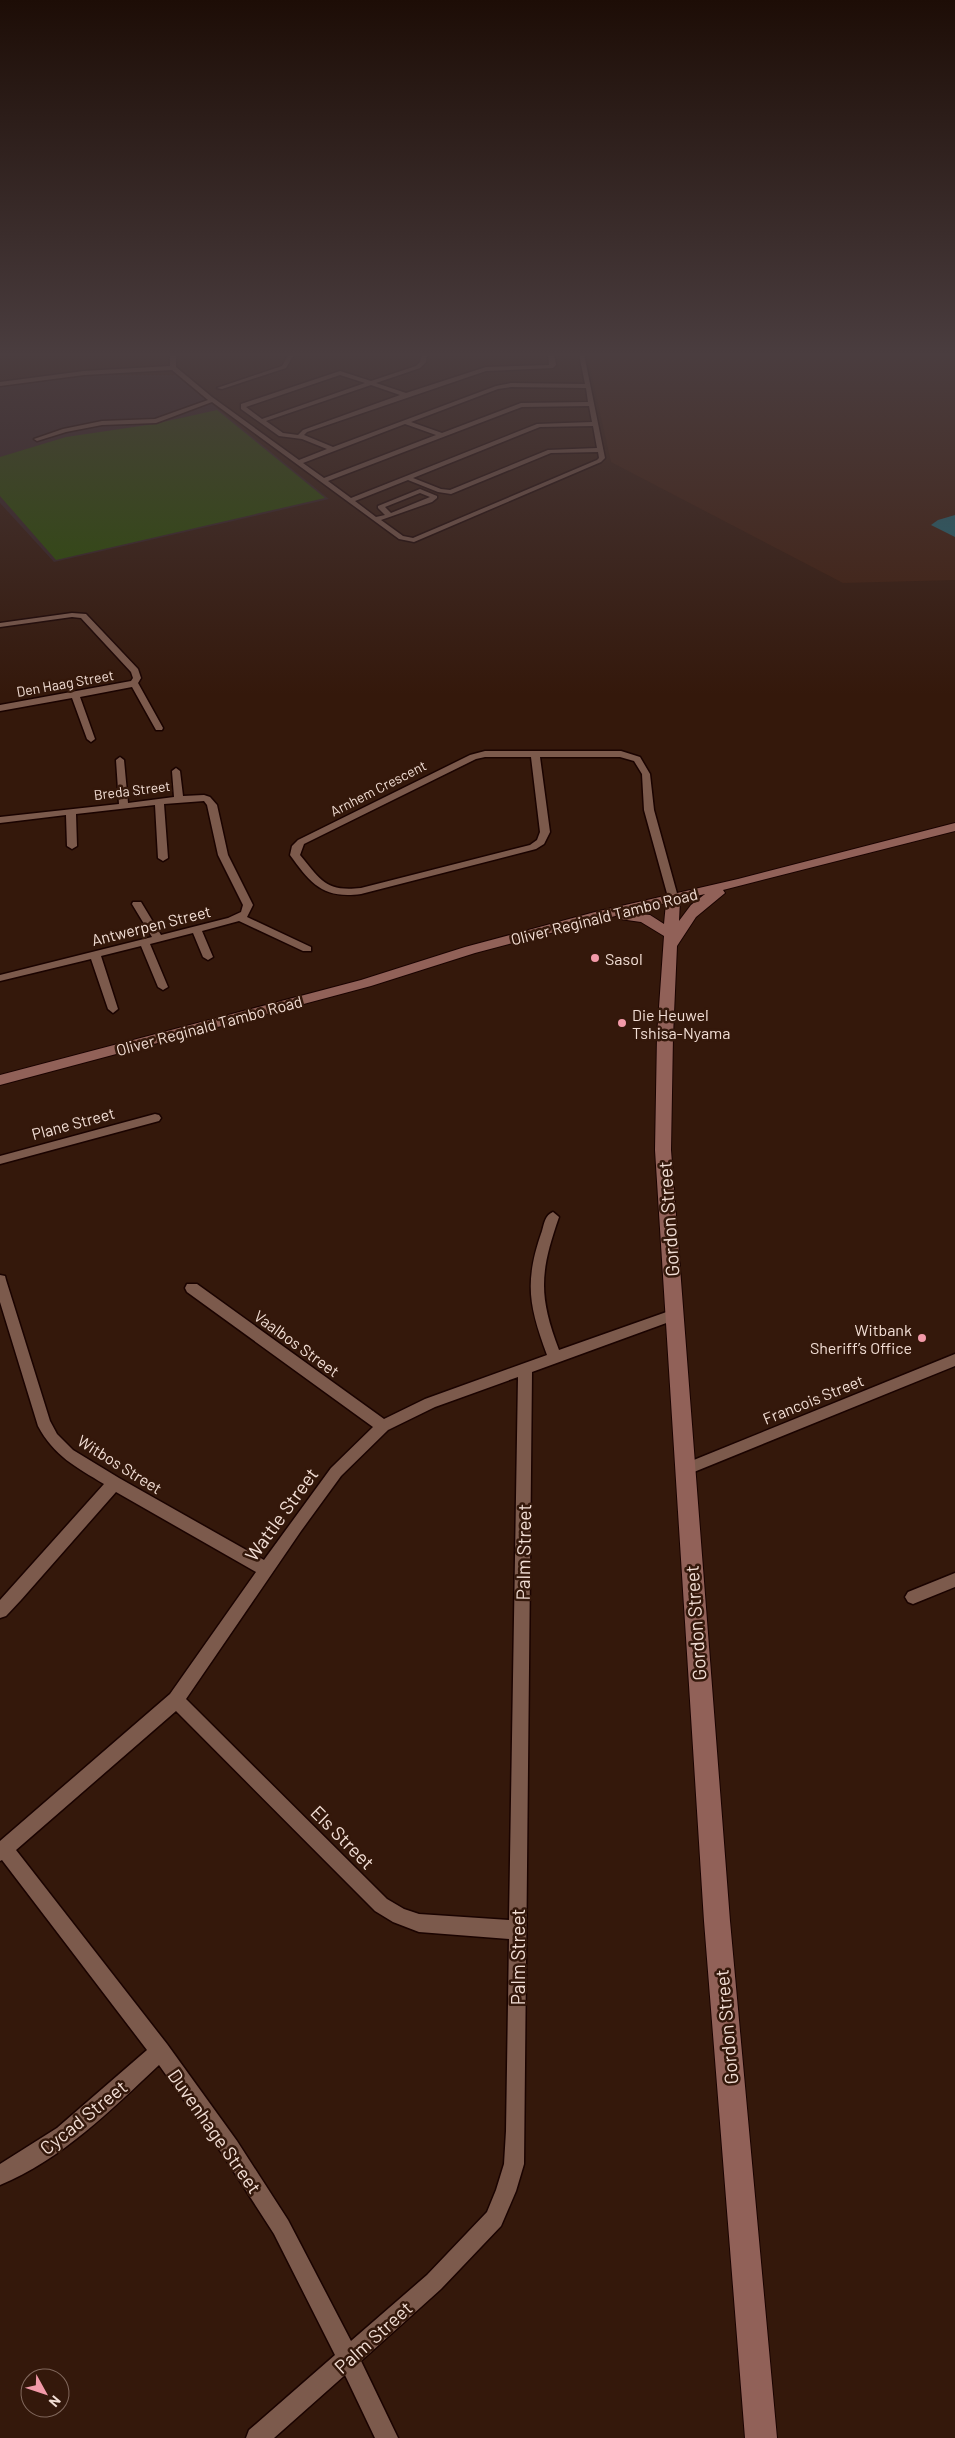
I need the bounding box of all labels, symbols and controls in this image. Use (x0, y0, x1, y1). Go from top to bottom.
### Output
street label: Den Haag Street (15, 666, 115, 700)
street label: Arnhem Crescent (327, 757, 429, 819)
street label: Breda Street (93, 777, 171, 803)
street label: Oliver Reginald Tambo Road (509, 884, 699, 948)
street label: Antwerpen Street (89, 901, 213, 949)
place label: Sasol (605, 949, 643, 968)
marker: Sasol (589, 952, 601, 964)
street label: Oliver Reginald Tambo Road (114, 991, 304, 1059)
place label: Die Heuwel Tshisa-Nyama (632, 1005, 731, 1042)
marker: Die Heuwel Tshisa-Nyama (616, 1017, 628, 1029)
street label: Plane Street (29, 1103, 117, 1143)
street label: Gordon Street (653, 1161, 683, 1277)
street label: Vaalbos Street (251, 1306, 343, 1380)
place label: Witbank Sheriff’s Office (810, 1320, 912, 1357)
marker: Witbank Sheriff’s Office (916, 1332, 928, 1344)
street label: Francois Street (760, 1370, 866, 1428)
street label: Witbos Street (74, 1431, 166, 1497)
street label: Wattle Street (240, 1463, 322, 1565)
street label: Palm Street (511, 1503, 535, 1601)
street label: Gordon Street (680, 1565, 710, 1681)
street label: Els Street (306, 1800, 380, 1874)
street label: Palm Street (506, 1909, 529, 2005)
street label: Gordon Street (710, 1968, 742, 2086)
street label: Duvenhage Street (164, 2064, 266, 2198)
street label: Cycad Street (35, 2075, 131, 2159)
street label: Palm Street (329, 2296, 417, 2378)
north arrow (20, 2368, 70, 2418)
text: N (46, 2393, 65, 2411)

